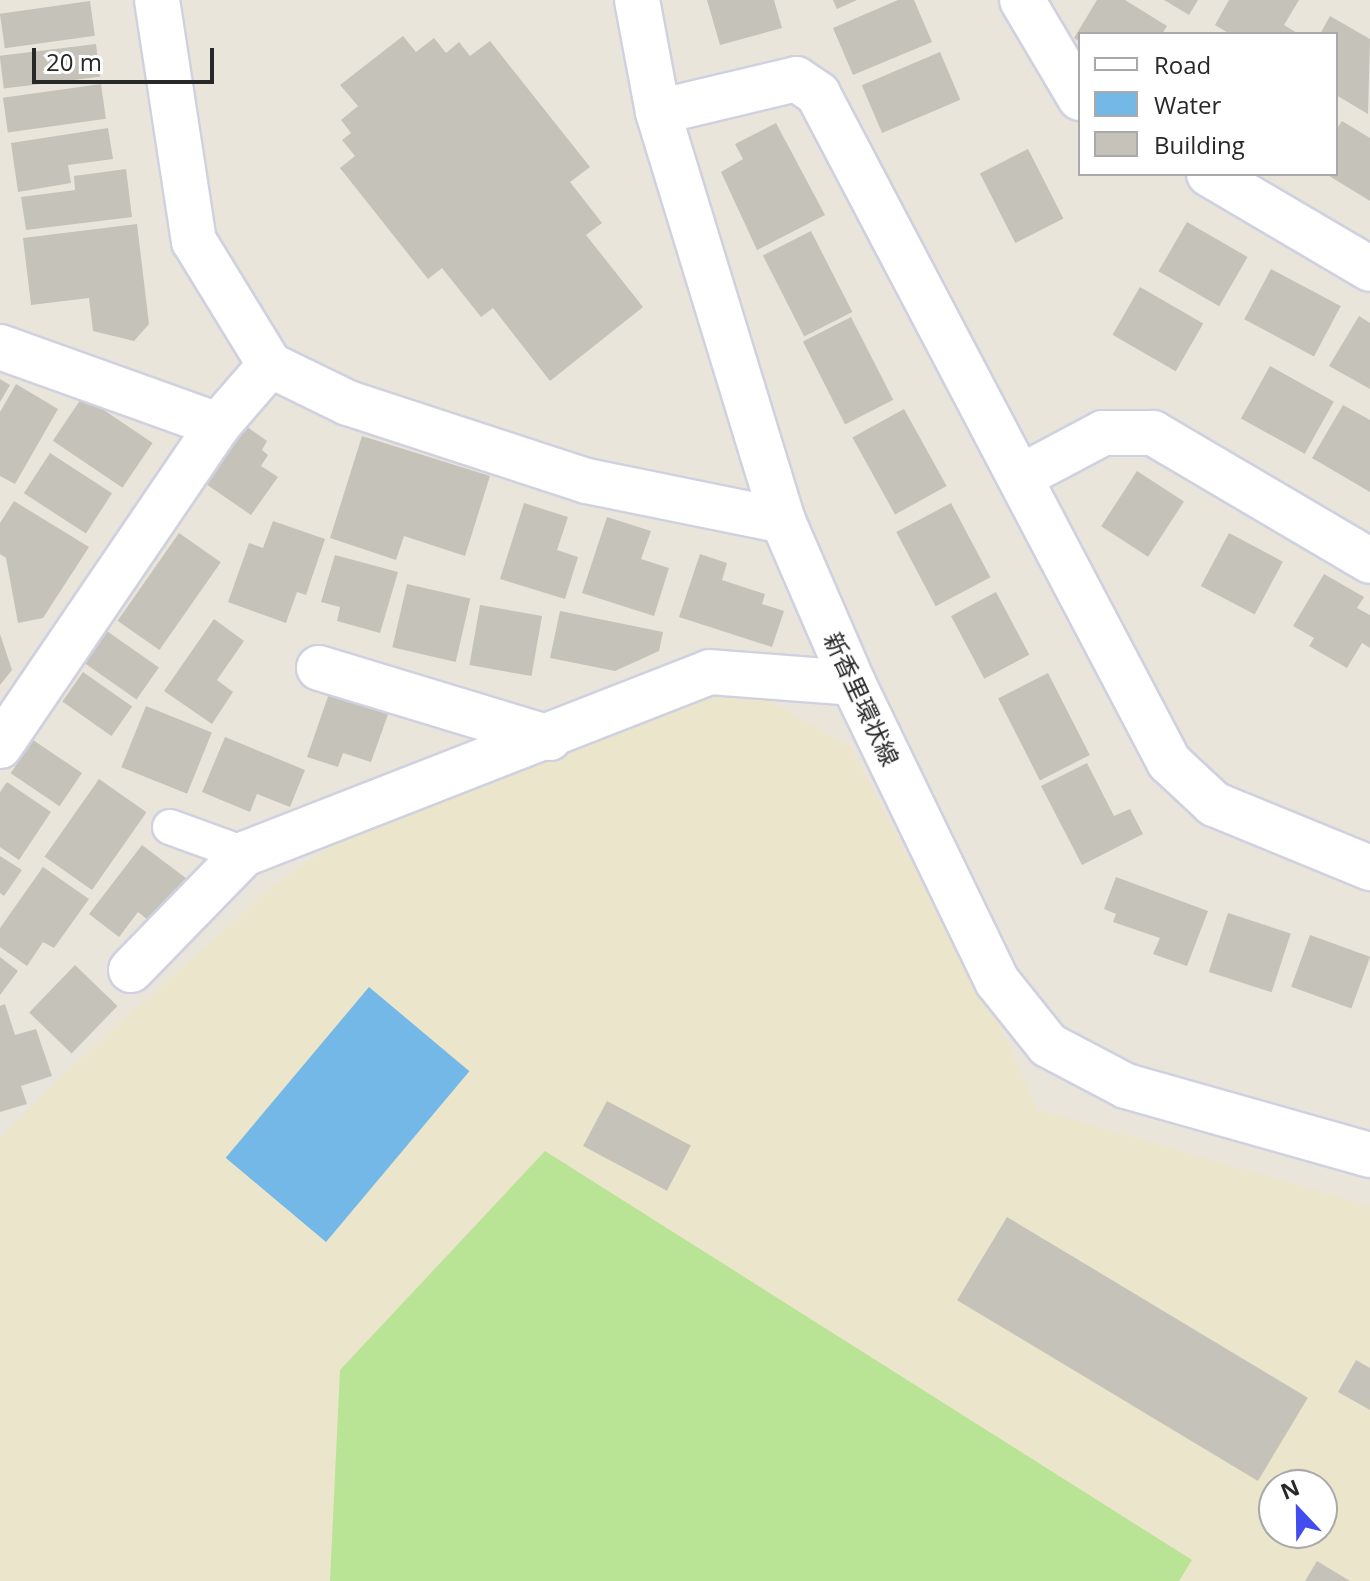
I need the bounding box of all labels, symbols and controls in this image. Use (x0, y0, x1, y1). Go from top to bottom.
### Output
scale bar (36, 32, 218, 82)
legend (1078, 32, 1338, 176)
text: 20 m (46, 45, 102, 78)
text: Road (1154, 48, 1211, 81)
text: Water (1154, 88, 1221, 121)
text: Building (1154, 128, 1245, 161)
street label: 新香里環状線 (819, 628, 905, 770)
north arrow (1258, 1469, 1338, 1549)
text: N (1276, 1471, 1304, 1506)

